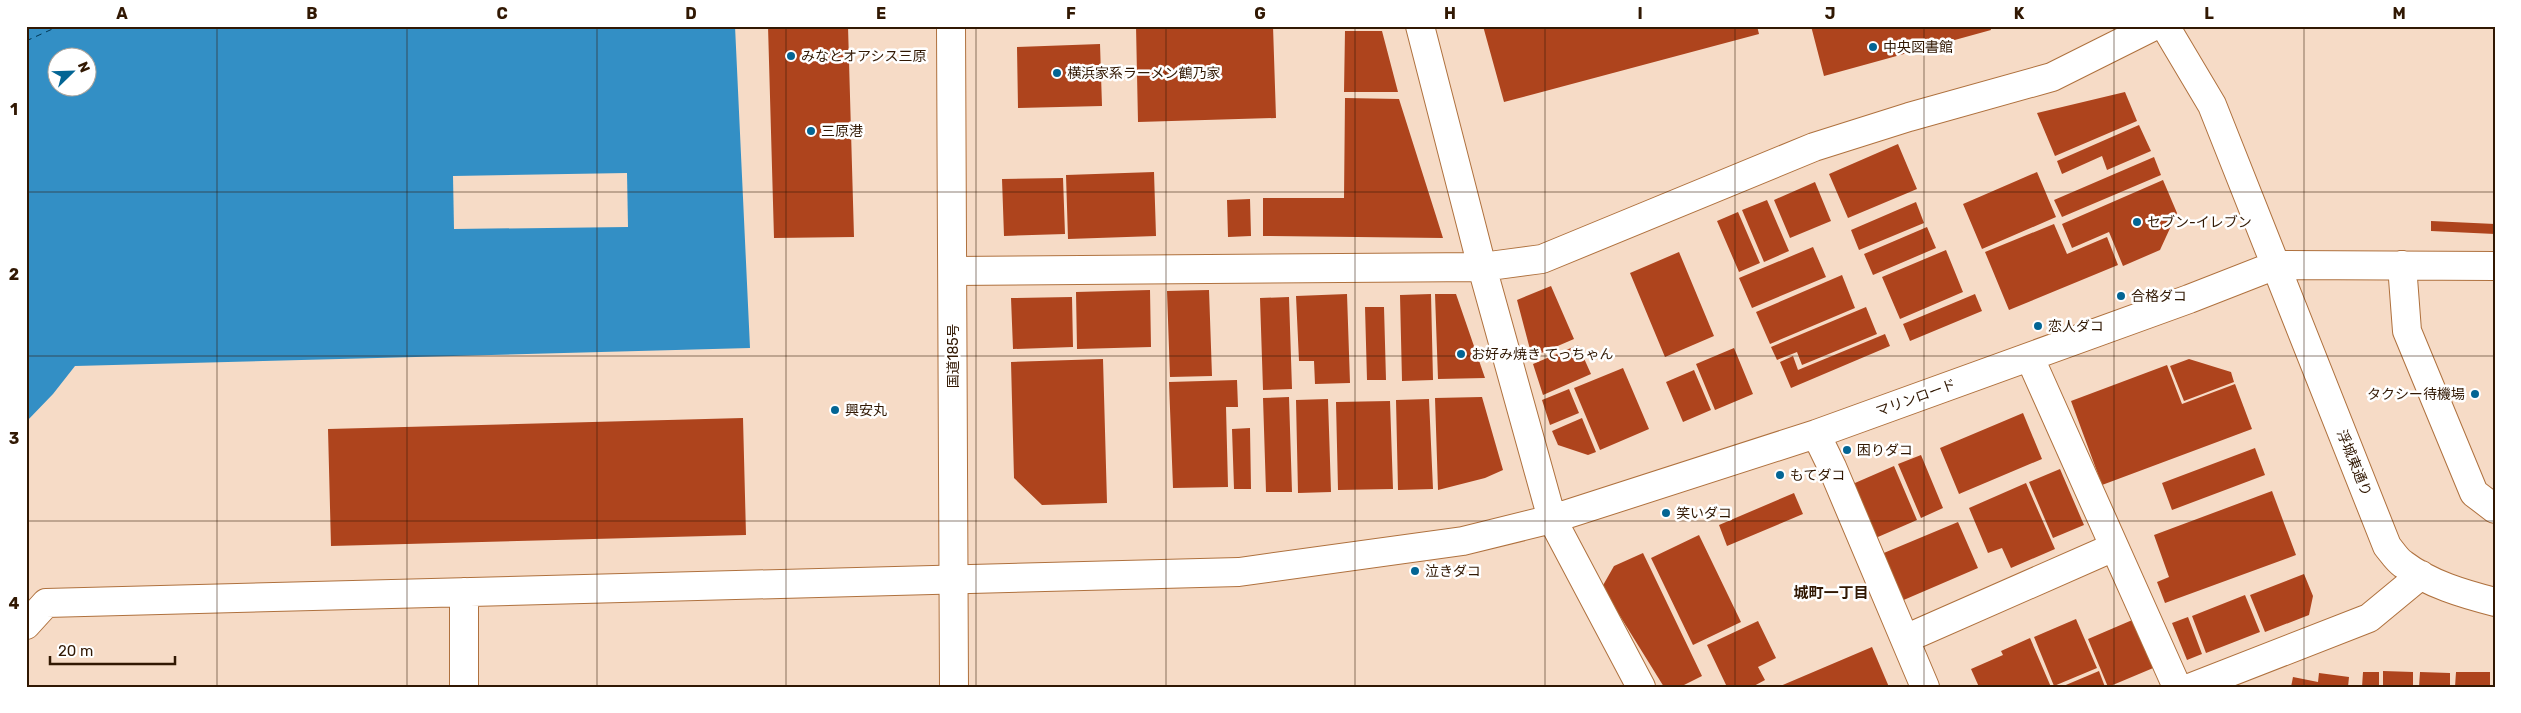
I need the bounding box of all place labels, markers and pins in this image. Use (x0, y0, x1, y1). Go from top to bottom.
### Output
place label: 中央図書館 (1883, 39, 1953, 56)
marker: 中央図書館 (1867, 41, 1879, 53)
place label: みなとオアシス三原 (801, 48, 926, 65)
marker: みなとオアシス三原 (785, 50, 797, 62)
place label: 横浜家系ラーメン鶴乃家 (1067, 65, 1220, 82)
marker: 横浜家系ラーメン鶴乃家 (1051, 67, 1063, 79)
place label: 三原港 (821, 123, 863, 140)
marker: 三原港 (805, 125, 817, 137)
place label: セブン-イレブン (2147, 214, 2252, 231)
marker: セブン-イレブン (2131, 216, 2143, 228)
place label: 合格ダコ (2131, 288, 2187, 305)
marker: 合格ダコ (2115, 290, 2127, 302)
place label: 恋人ダコ (2048, 318, 2104, 335)
marker: 恋人ダコ (2032, 320, 2044, 332)
place label: お好み焼き てっちゃん (1471, 346, 1614, 363)
marker: お好み焼き てっちゃん (1455, 348, 1467, 360)
place label: タクシー待機場 (2367, 386, 2465, 403)
marker: タクシー待機場 (2469, 388, 2481, 400)
place label: 興安丸 (845, 402, 887, 419)
marker: 興安丸 (829, 404, 841, 416)
place label: 困りダコ (1857, 442, 1913, 459)
marker: 困りダコ (1841, 444, 1853, 456)
place label: もてダコ (1790, 467, 1845, 484)
marker: もてダコ (1774, 469, 1786, 481)
place label: 笑いダコ (1676, 505, 1732, 522)
marker: 笑いダコ (1660, 507, 1672, 519)
place label: 泣きダコ (1425, 563, 1481, 580)
marker: 泣きダコ (1409, 565, 1421, 577)

